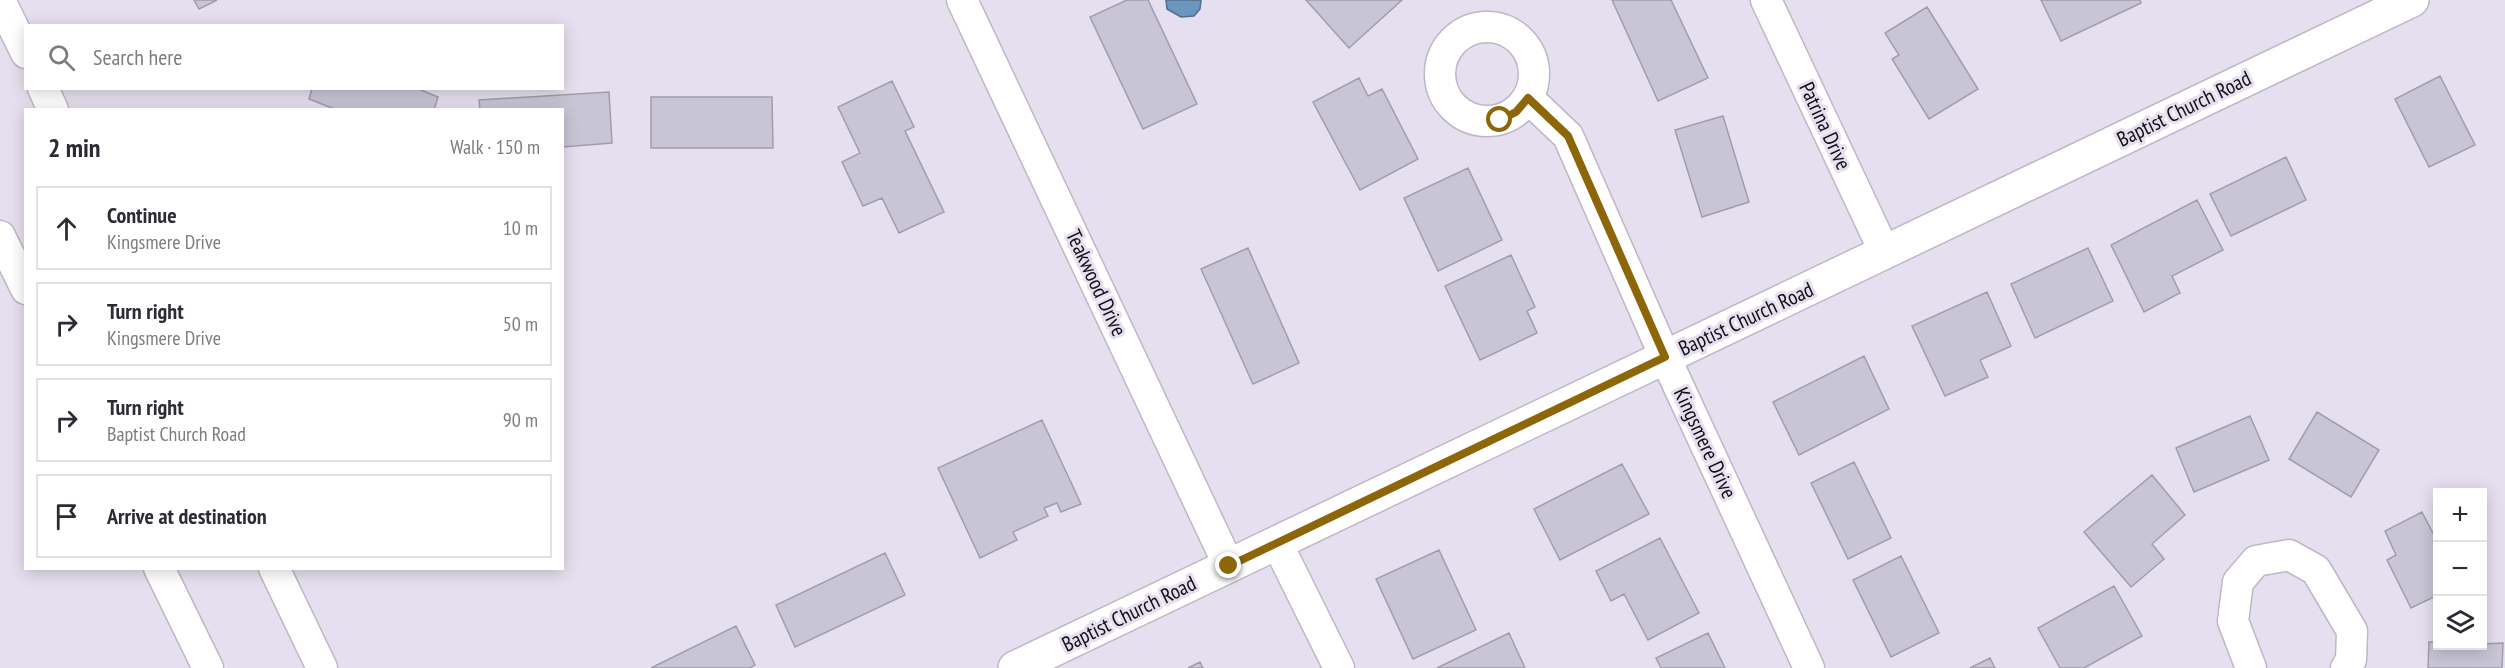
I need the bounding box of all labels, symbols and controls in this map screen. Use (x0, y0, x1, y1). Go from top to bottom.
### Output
search box (24, 24, 564, 90)
icon: search (45, 41, 78, 74)
text: Search here (93, 43, 182, 71)
street label: Baptist Church Road (2112, 64, 2255, 153)
street label: Patrina Drive (1793, 78, 1857, 174)
route start (1486, 106, 1512, 132)
text: 2 min (48, 131, 101, 164)
text: Walk · 150 m (450, 134, 540, 160)
text: Continue (107, 201, 177, 229)
icon: ahead (50, 212, 83, 245)
text: 10 m (503, 215, 538, 241)
street label: Teakwood Drive (1060, 225, 1133, 340)
text: Kingsmere Drive (107, 229, 221, 255)
street label: Baptist Church Road (1674, 276, 1818, 362)
text: Turn right (107, 297, 184, 325)
icon: right (50, 308, 83, 341)
text: 50 m (503, 311, 538, 337)
text: Kingsmere Drive (107, 325, 221, 351)
street label: Kingsmere Drive (1668, 383, 1743, 503)
text: Turn right (107, 393, 184, 421)
icon: right (50, 404, 83, 437)
text: 90 m (503, 407, 538, 433)
text: Baptist Church Road (107, 421, 246, 447)
map controls (2433, 488, 2487, 650)
button: + (2433, 488, 2487, 542)
icon: arrive (50, 500, 83, 533)
text: Arrive at destination (107, 502, 267, 530)
button: − (2433, 542, 2487, 596)
route end (1215, 552, 1241, 578)
street label: Baptist Church Road (1057, 569, 1200, 658)
button: layers (2433, 596, 2487, 650)

